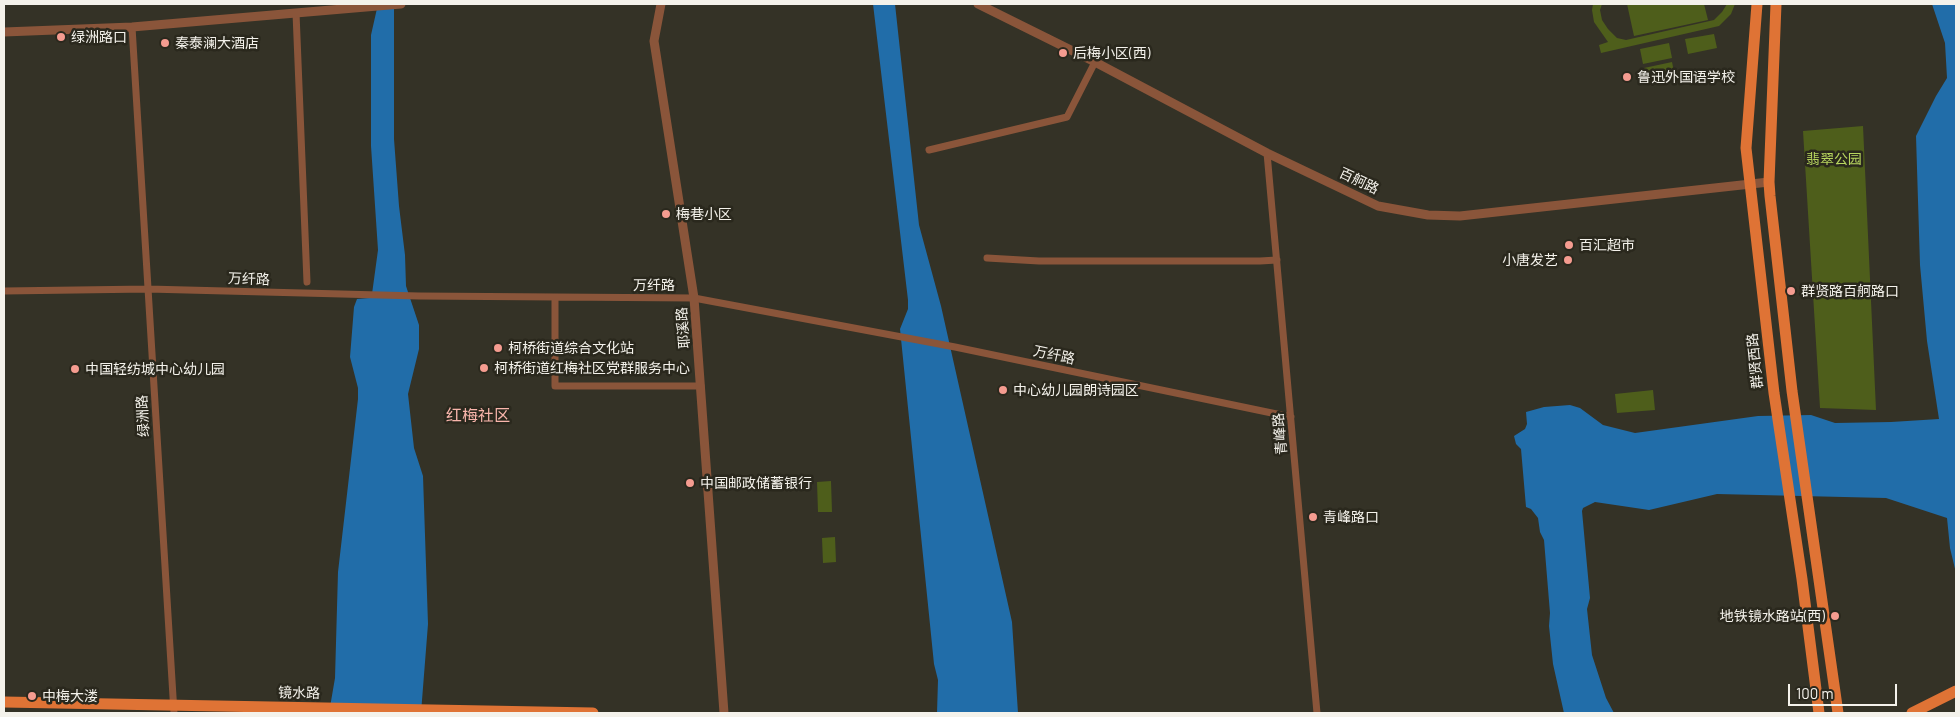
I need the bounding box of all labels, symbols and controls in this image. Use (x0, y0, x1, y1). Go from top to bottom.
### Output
place label: 绿洲路口 (71, 29, 127, 45)
marker: 绿洲路口 (55, 31, 67, 43)
place label: 秦泰澜大酒店 (175, 35, 259, 51)
marker: 秦泰澜大酒店 (159, 37, 171, 49)
place label: 后梅小区(西) (1073, 45, 1150, 61)
marker: 后梅小区(西) (1057, 47, 1069, 59)
place label: 鲁迅外国语学校 (1637, 69, 1735, 85)
marker: 鲁迅外国语学校 (1621, 71, 1633, 83)
park label: 翡翠公园 (1806, 151, 1862, 167)
street label: 百舸路 (1336, 165, 1382, 197)
place label: 梅巷小区 (676, 206, 732, 222)
marker: 梅巷小区 (660, 208, 672, 220)
place label: 百汇超市 (1579, 237, 1635, 253)
marker: 百汇超市 (1563, 239, 1575, 251)
place label: 小唐发艺 (1502, 252, 1558, 268)
marker: 小唐发艺 (1562, 254, 1574, 266)
street label: 万纤路 (228, 270, 270, 288)
street label: 万纤路 (633, 277, 675, 293)
place label: 群贤路百舸路口 (1801, 283, 1899, 299)
marker: 群贤路百舸路口 (1785, 285, 1797, 297)
street label: 耶溪路 (673, 306, 693, 350)
street label: 群贤西路 (1744, 332, 1766, 390)
place label: 柯桥街道综合文化站 (508, 340, 634, 356)
marker: 柯桥街道综合文化站 (492, 342, 504, 354)
street label: 万纤路 (1032, 342, 1076, 368)
place label: 柯桥街道红梅社区党群服务中心 (494, 360, 690, 376)
place label: 中国轻纺城中心幼儿园 (85, 361, 225, 377)
marker: 柯桥街道红梅社区党群服务中心 (478, 362, 490, 374)
marker: 中国轻纺城中心幼儿园 (69, 363, 81, 375)
place label: 中心幼儿园朗诗园区 (1013, 382, 1139, 398)
marker: 中心幼儿园朗诗园区 (997, 384, 1009, 396)
street label: 绿洲路 (134, 395, 152, 437)
district label: 红梅社区 (446, 406, 510, 426)
street label: 青峰路 (1270, 412, 1290, 456)
place label: 中国邮政储蓄银行 (700, 475, 812, 491)
marker: 中国邮政储蓄银行 (684, 477, 696, 489)
place label: 青峰路口 (1323, 509, 1379, 525)
marker: 青峰路口 (1307, 511, 1319, 523)
place label: 地铁镜水路站(西) (1720, 608, 1825, 624)
marker: 地铁镜水路站(西) (1829, 610, 1841, 622)
scale bar (1790, 674, 1899, 706)
street label: 镜水路 (278, 684, 320, 702)
text: 100 m (1796, 684, 1834, 702)
place label: 中梅大溇 (42, 688, 98, 704)
marker: 中梅大溇 (26, 690, 38, 702)

